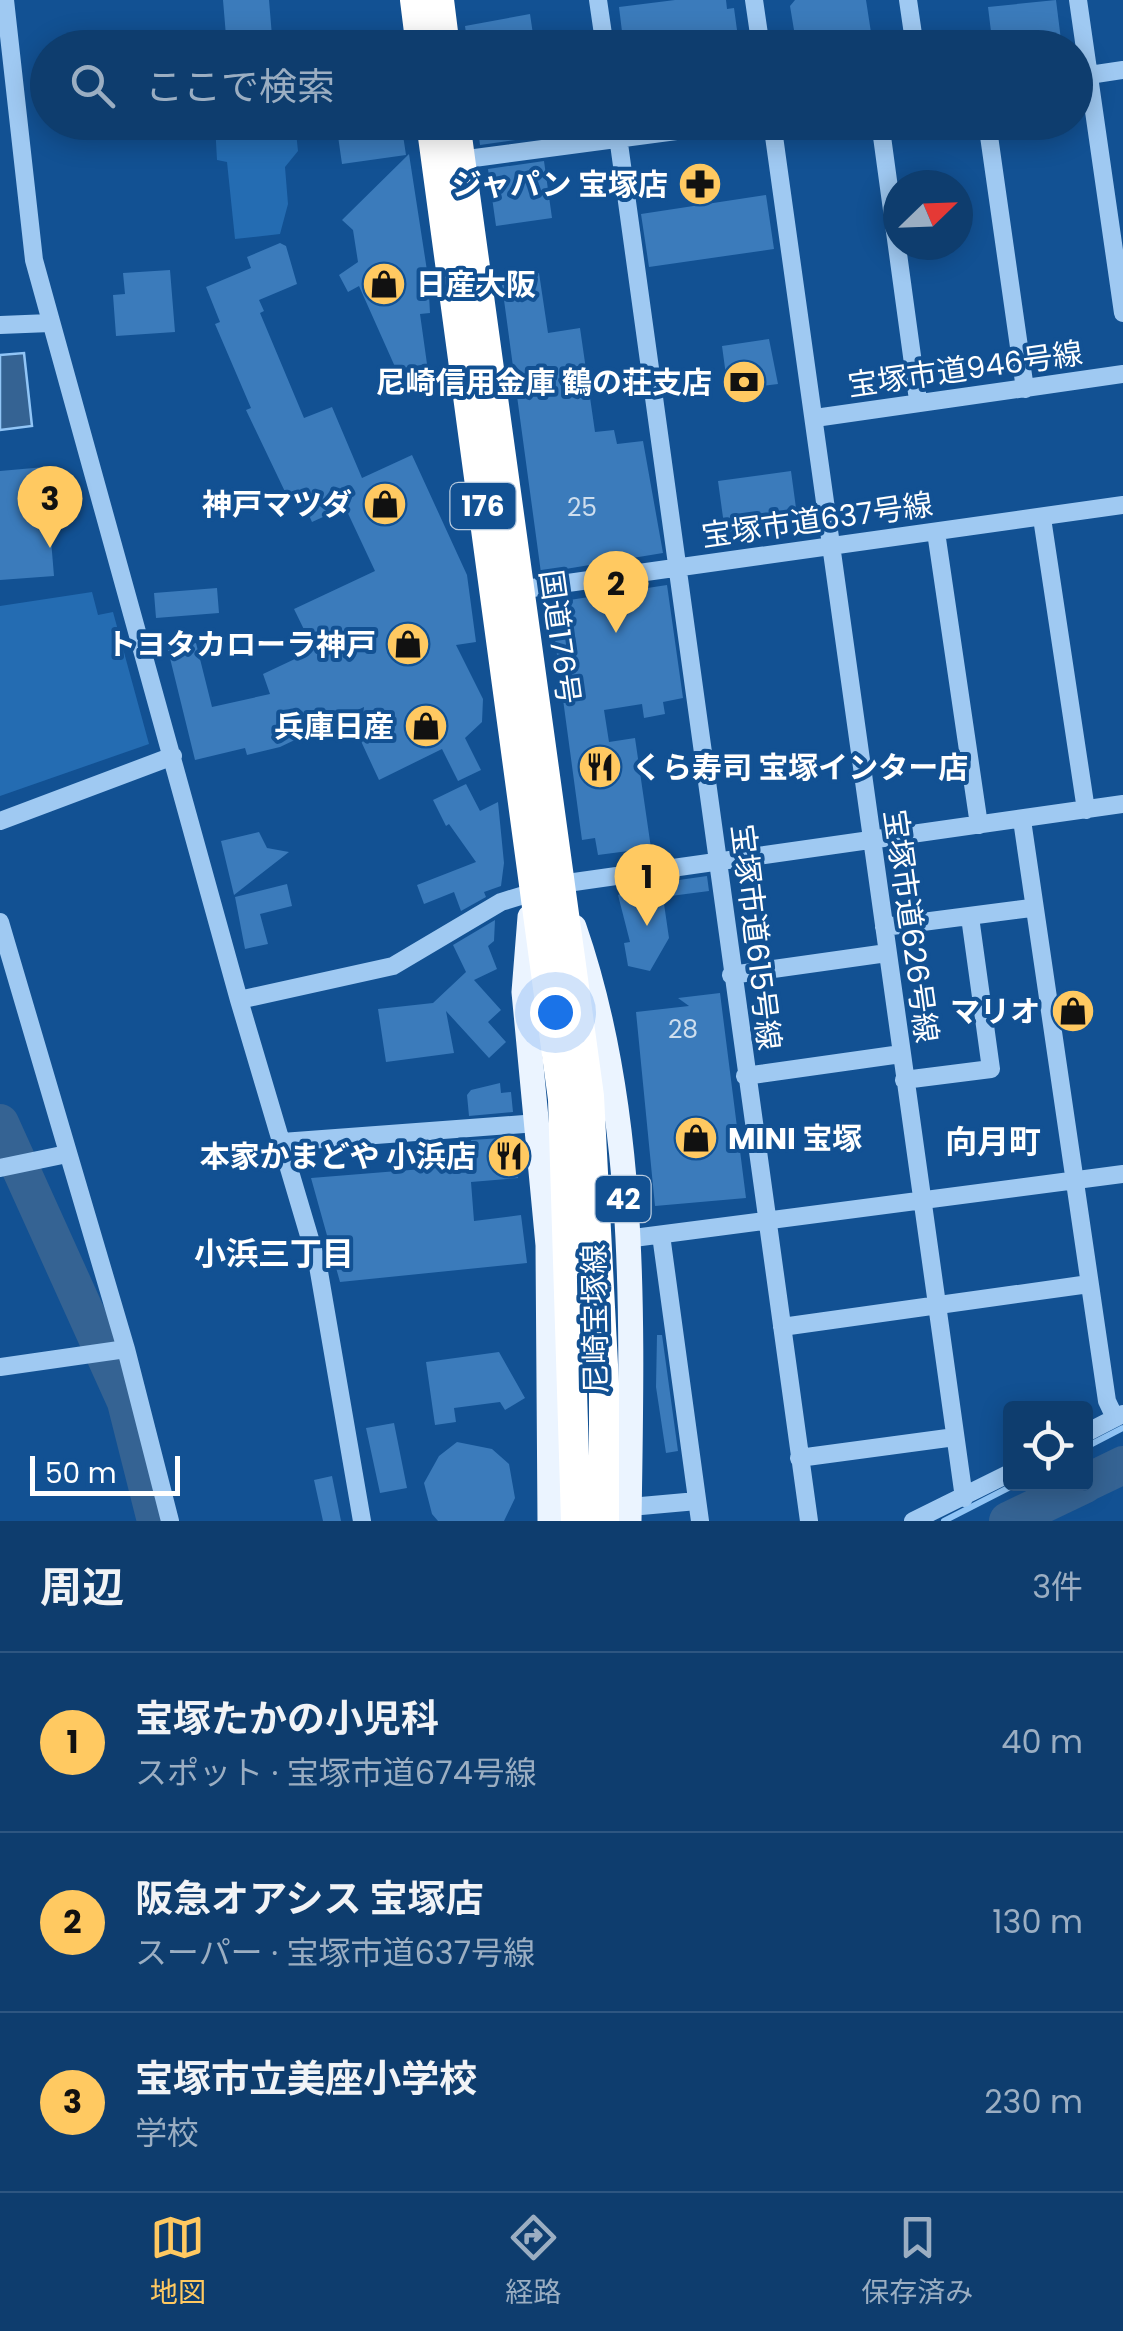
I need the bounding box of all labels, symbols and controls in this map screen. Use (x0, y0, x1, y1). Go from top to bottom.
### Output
search box (30, 30, 1093, 140)
icon: search (65, 58, 120, 113)
text: ここで検索 (145, 60, 335, 113)
pharmacy icon: ジャパン 宝塚店 (677, 161, 723, 207)
place label: ジャパン 宝塚店 (452, 163, 668, 206)
north arrow (883, 170, 973, 260)
shop icon: 日産大阪 (361, 261, 407, 307)
place label: 日産大阪 (416, 263, 536, 306)
street label: 宝塚市道946号線 (845, 331, 1085, 407)
bank icon: 尼崎信用金庫 鶴の荘支店 (721, 359, 767, 405)
place label: 尼崎信用金庫 鶴の荘支店 (376, 361, 712, 404)
pin: 3 (18, 466, 82, 548)
shop icon: 神戸マツダ (362, 481, 408, 527)
street label: 宝塚市道637号線 (699, 482, 935, 558)
place label: 神戸マツダ (202, 483, 352, 526)
road number: 176 (450, 483, 516, 529)
house number: 25 (567, 490, 597, 525)
pin: 2 (584, 550, 648, 633)
street label: 国道176号 (529, 567, 591, 707)
shop icon: トヨタカローラ神戸 (385, 621, 431, 667)
place label: トヨタカローラ神戸 (106, 623, 376, 666)
shop icon: 兵庫日産 (403, 703, 449, 749)
place label: 兵庫日産 (274, 705, 394, 748)
restaurant icon: くら寿司 宝塚インター店 (577, 744, 623, 790)
place label: くら寿司 宝塚インター店 (632, 746, 968, 789)
street label: 宝塚市道626号線 (873, 806, 949, 1046)
street label: 宝塚市道615号線 (721, 821, 791, 1053)
pin: 1 (614, 844, 680, 926)
your location (530, 987, 581, 1038)
shop icon: マリオ (1050, 988, 1096, 1034)
place label: マリオ (950, 990, 1040, 1033)
house number: 28 (668, 1012, 698, 1047)
shop icon: MINI 宝塚 (673, 1115, 719, 1161)
place label: MINI 宝塚 (728, 1117, 862, 1160)
district label: 向月町 (945, 1119, 1041, 1164)
restaurant icon: 本家かまどや 小浜店 (486, 1133, 532, 1179)
place label: 本家かまどや 小浜店 (200, 1135, 476, 1178)
road number: 42 (596, 1176, 650, 1222)
district label: 小浜三丁目 (194, 1231, 354, 1276)
street label: 尼崎宝塚線 (572, 1244, 618, 1394)
map controls (1003, 1401, 1093, 1491)
button: locate (1003, 1401, 1093, 1491)
scale bar (30, 1451, 180, 1496)
text: 50 m (45, 1454, 116, 1493)
text: 周辺 (40, 1558, 124, 1617)
text: 3件 (1032, 1564, 1083, 1609)
text: 宝塚たかの小児科 (135, 1692, 439, 1745)
text: 1 (66, 1719, 79, 1764)
text: 40 m (1001, 1719, 1083, 1764)
text: スポット · 宝塚市道674号線 (135, 1750, 537, 1795)
text: 阪急オアシス 宝塚店 (135, 1872, 484, 1925)
text: 2 (63, 1899, 82, 1944)
text: 130 m (992, 1899, 1083, 1944)
text: スーパー · 宝塚市道637号線 (135, 1930, 535, 1975)
text: 宝塚市立美座小学校 (135, 2052, 477, 2105)
text: 3 (63, 2079, 82, 2124)
text: 230 m (984, 2079, 1083, 2124)
text: 学校 (135, 2110, 199, 2155)
tab: 地図 (150, 2210, 206, 2314)
tab: 経路 (505, 2210, 561, 2314)
tab: 保存済み (861, 2210, 973, 2314)

